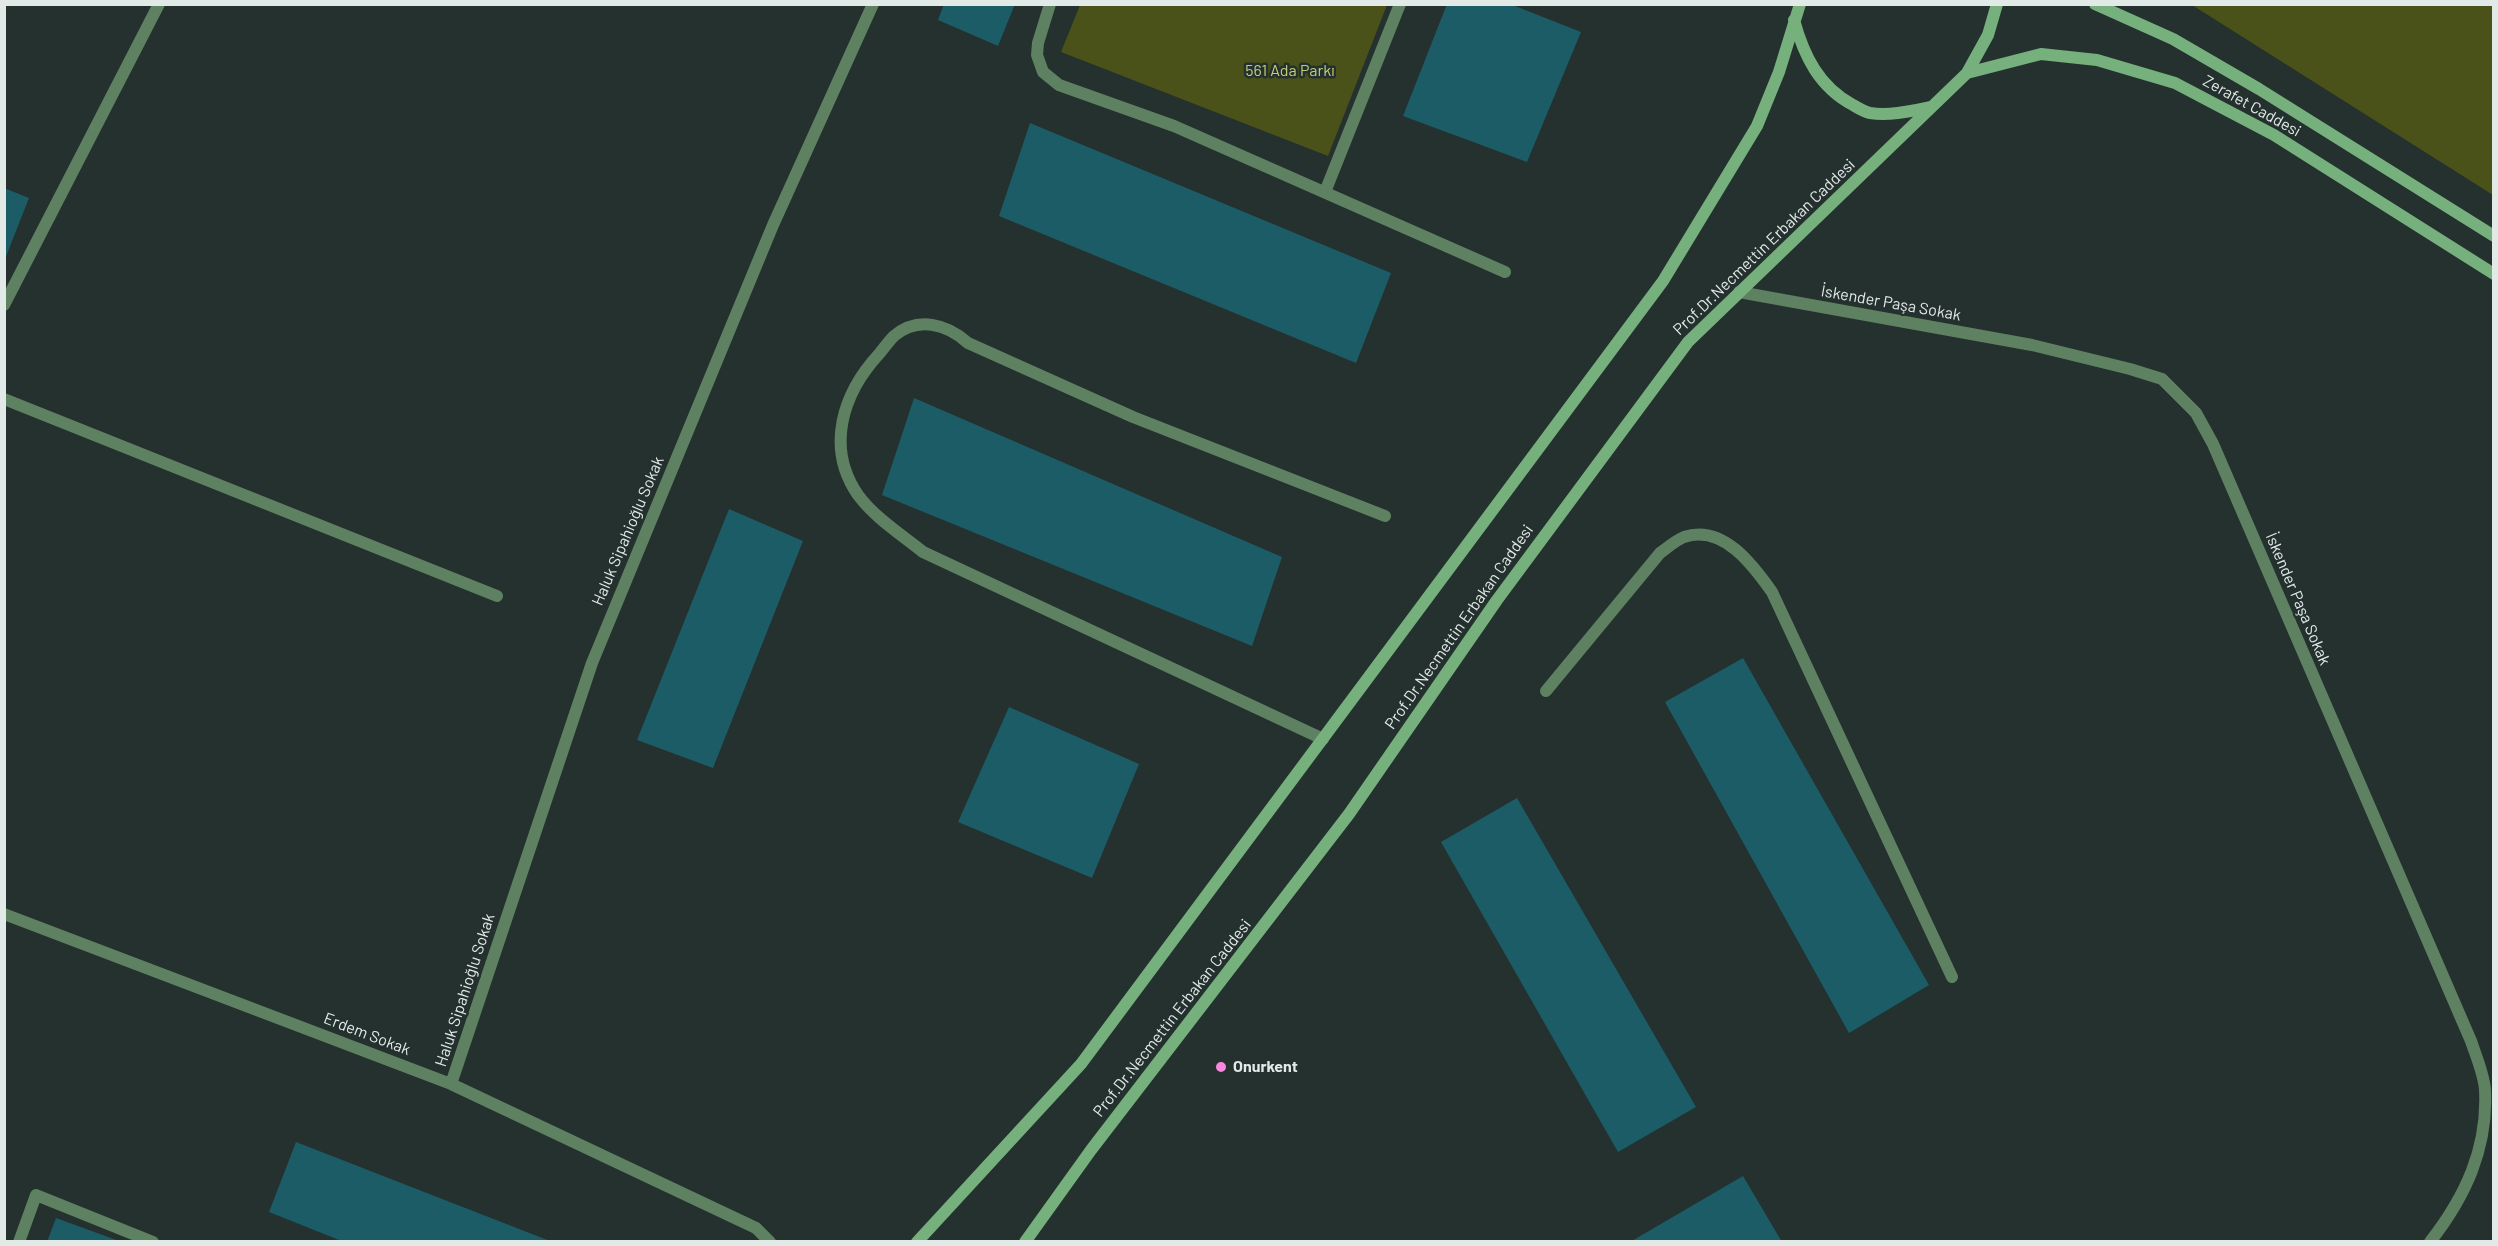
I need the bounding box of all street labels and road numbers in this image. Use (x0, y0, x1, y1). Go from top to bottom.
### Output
street label: Zerafet Caddesi (2200, 71, 2304, 141)
street label: Prof.Dr.Necmettin Erbakan Caddesi (1669, 155, 1859, 339)
street label: İskender Paşa Sokak (1820, 281, 1962, 325)
street label: Haluk Sipahioğlu Sokak (588, 454, 668, 608)
street label: Prof.Dr.Necmettin Erbakan Caddesi (1381, 521, 1537, 733)
street label: İskender Paşa Sokak (2261, 530, 2335, 668)
street label: Haluk Sipahioğlu Sokak (431, 911, 499, 1069)
street label: Prof.Dr.Necmettin Erbakan Caddesi (1089, 915, 1255, 1121)
street label: Erdem Sokak (321, 1009, 413, 1059)

